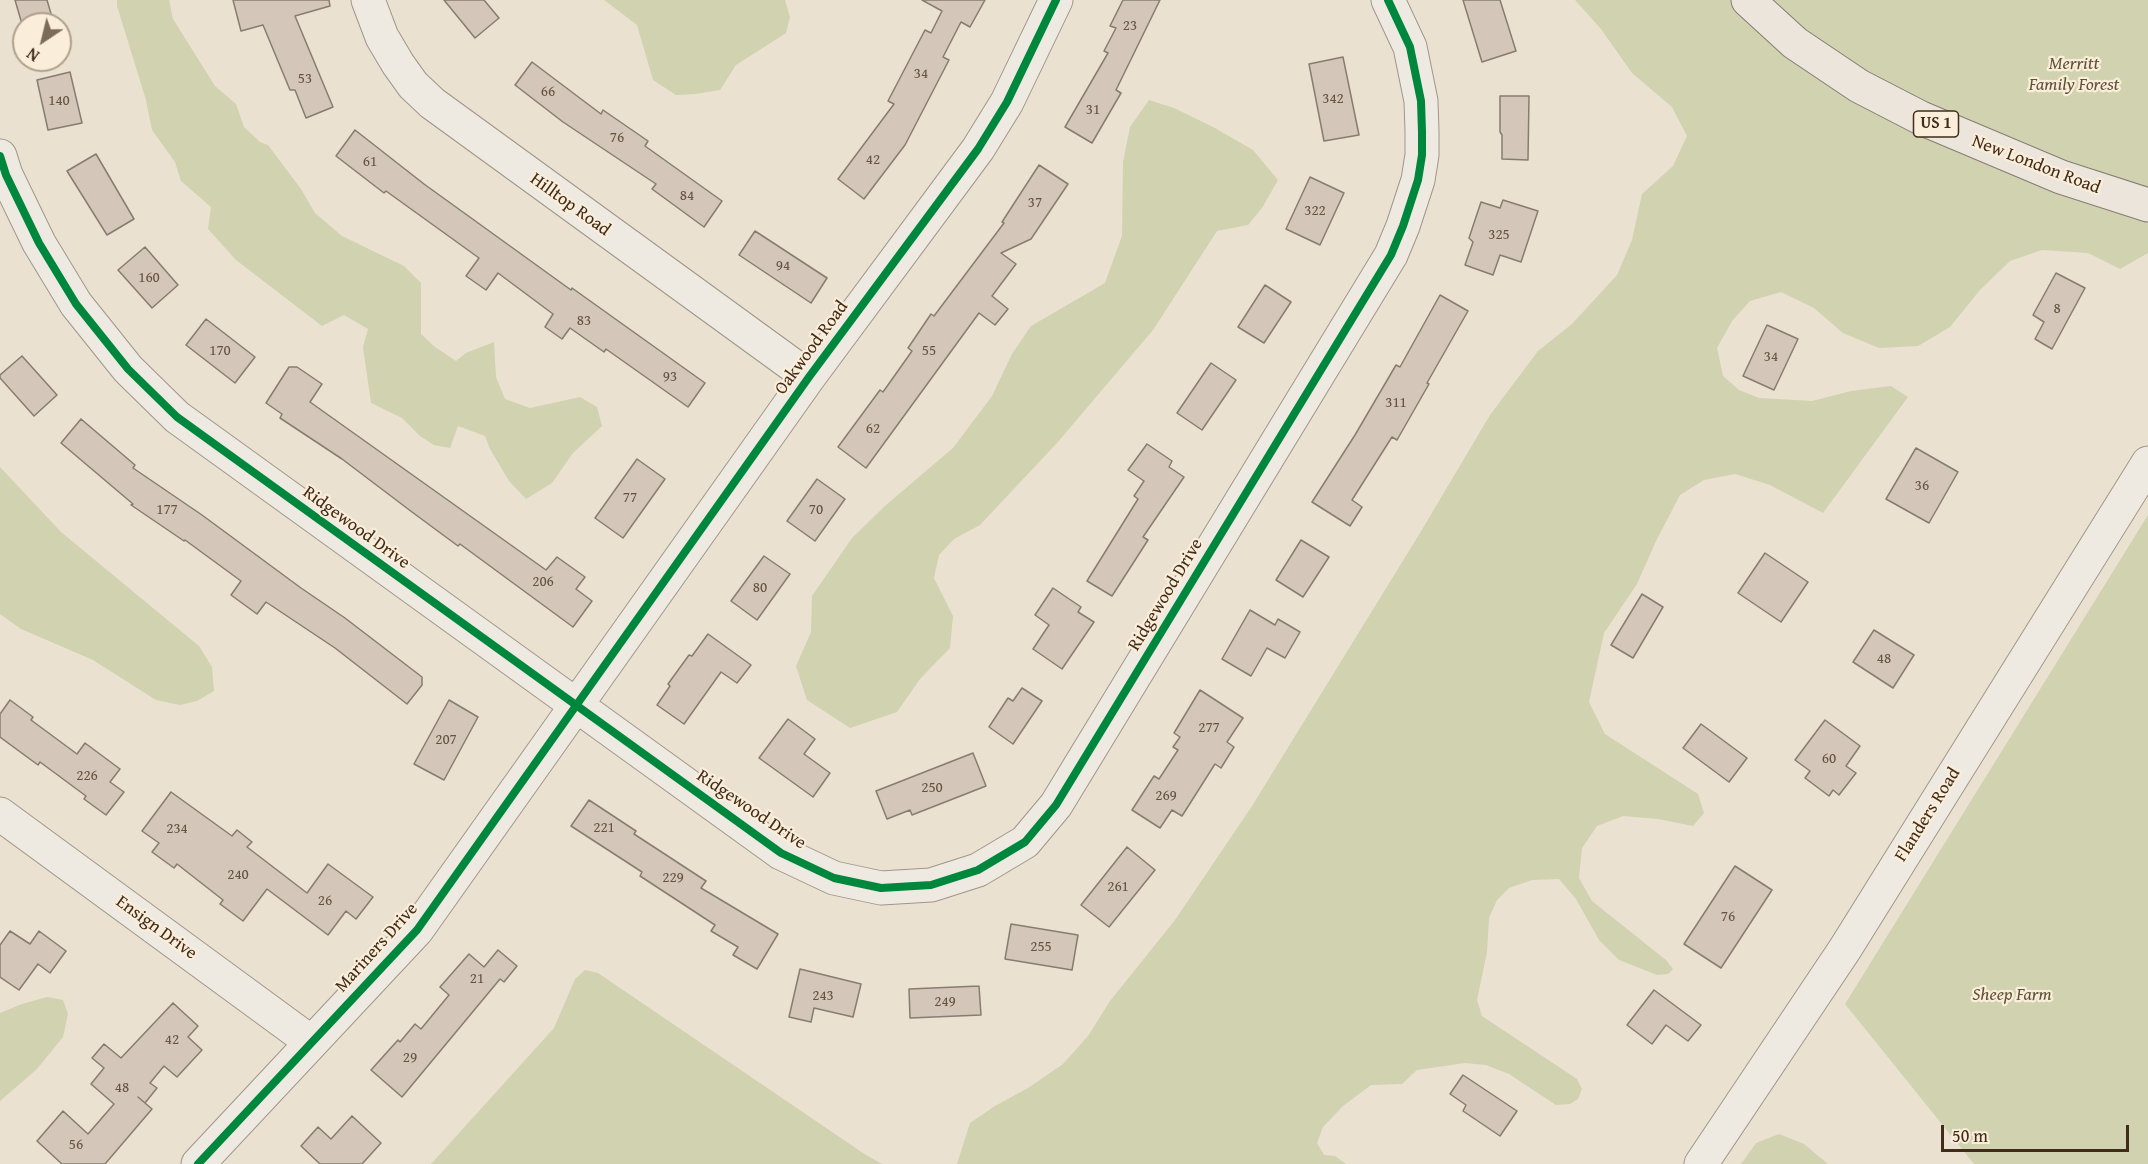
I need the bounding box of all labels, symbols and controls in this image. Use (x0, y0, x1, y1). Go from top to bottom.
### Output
north arrow (12, 12, 72, 72)
house number: 23 (1123, 17, 1137, 35)
text: N (22, 42, 44, 68)
park label: Merritt Family Forest (2029, 53, 2119, 96)
house number: 34 (914, 65, 928, 83)
house number: 53 (298, 70, 312, 88)
house number: 66 (541, 83, 555, 101)
house number: 342 (1322, 90, 1344, 108)
house number: 140 (48, 92, 70, 110)
house number: 31 (1086, 101, 1100, 119)
road number: US 1 (1914, 111, 1958, 137)
house number: 76 (610, 129, 624, 147)
street label: New London Road (1969, 131, 2103, 199)
house number: 42 (866, 151, 880, 169)
house number: 61 (363, 153, 377, 171)
street label: Hilltop Road (526, 169, 614, 241)
house number: 84 (680, 187, 694, 205)
house number: 37 (1028, 194, 1042, 212)
house number: 322 (1304, 202, 1326, 220)
house number: 325 (1488, 226, 1510, 244)
house number: 94 (776, 257, 790, 275)
house number: 160 (138, 269, 160, 287)
street label: Oakwood Road (771, 297, 853, 399)
house number: 8 (2053, 300, 2061, 318)
house number: 83 (577, 312, 591, 330)
house number: 170 (209, 342, 231, 360)
house number: 55 (922, 342, 936, 360)
house number: 34 (1764, 348, 1778, 366)
house number: 93 (663, 368, 677, 386)
house number: 311 (1385, 394, 1407, 412)
house number: 62 (866, 420, 880, 438)
house number: 36 (1915, 477, 1929, 495)
street label: Ridgewood Drive (298, 482, 414, 574)
house number: 77 (623, 489, 637, 507)
house number: 177 (156, 501, 178, 519)
house number: 70 (809, 501, 823, 519)
street label: Ridgewood Drive (1124, 535, 1208, 655)
house number: 206 (532, 573, 554, 591)
house number: 80 (753, 579, 767, 597)
house number: 48 (1877, 650, 1891, 668)
house number: 277 (1198, 719, 1220, 737)
house number: 207 (435, 731, 457, 749)
house number: 60 (1822, 750, 1836, 768)
street label: Flanders Road (1891, 764, 1965, 866)
street label: Ridgewood Drive (692, 765, 810, 855)
house number: 226 (76, 767, 98, 785)
house number: 250 (921, 779, 943, 797)
house number: 269 (1155, 787, 1177, 805)
house number: 221 (593, 819, 615, 837)
house number: 234 (166, 820, 188, 838)
house number: 240 (227, 866, 249, 884)
house number: 229 (662, 869, 684, 887)
house number: 261 (1107, 878, 1129, 896)
street label: Ensign Drive (111, 891, 201, 965)
house number: 26 (318, 892, 332, 910)
street label: Mariners Drive (331, 899, 423, 997)
house number: 76 (1721, 908, 1735, 926)
house number: 255 (1030, 938, 1052, 956)
house number: 21 (470, 970, 484, 988)
park label: Sheep Farm (1972, 984, 2052, 1006)
house number: 243 (812, 987, 834, 1005)
house number: 249 (934, 993, 956, 1011)
house number: 42 (165, 1031, 179, 1049)
house number: 29 (403, 1049, 417, 1067)
house number: 48 (115, 1079, 129, 1097)
scale bar (1944, 1113, 2132, 1151)
text: 50 m (1952, 1122, 1988, 1149)
house number: 56 (69, 1136, 83, 1154)

